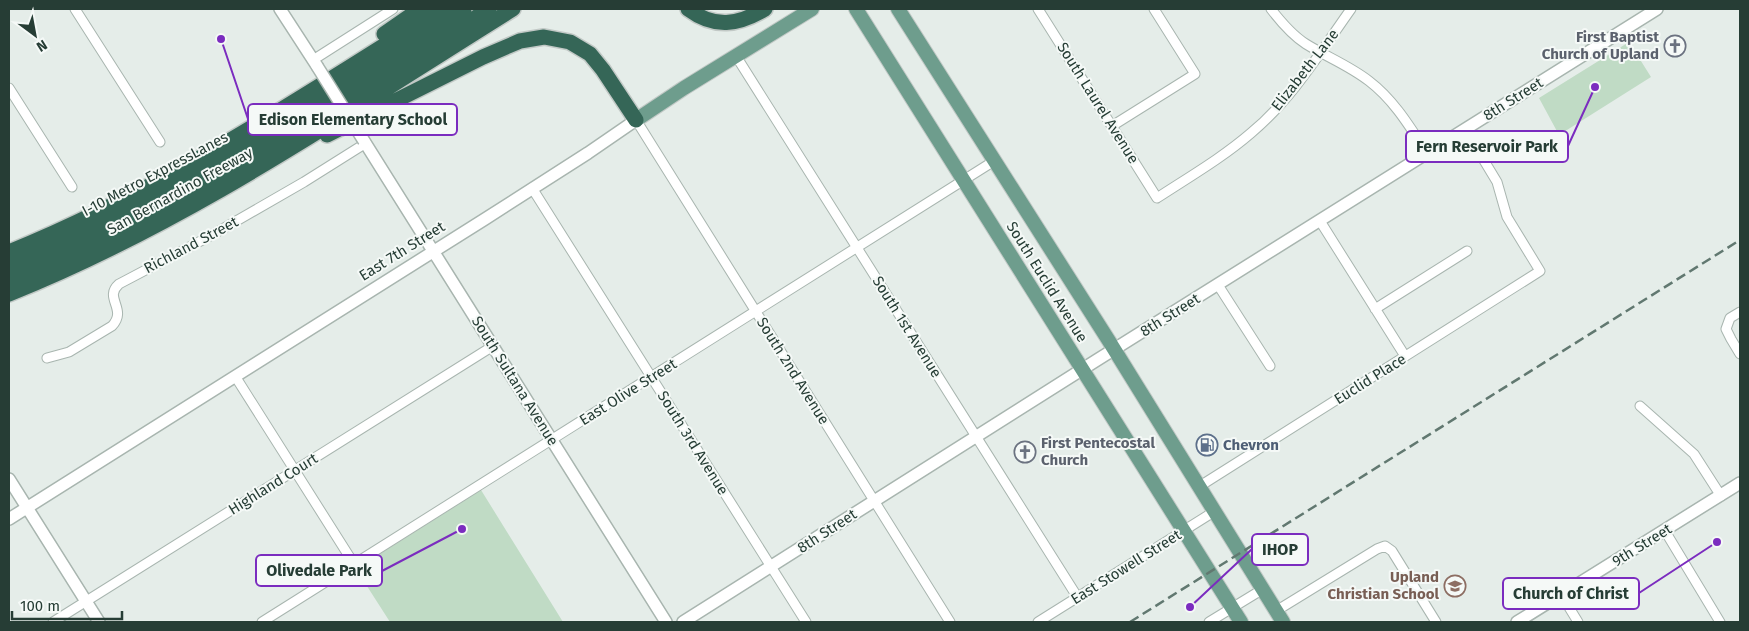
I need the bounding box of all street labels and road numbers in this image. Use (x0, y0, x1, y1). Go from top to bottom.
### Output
street label: Elizabeth Lane (1268, 26, 1342, 114)
street label: South Laurel Avenue (1053, 39, 1143, 167)
street label: 8th Street (1480, 73, 1547, 124)
street label: I-10 Metro ExpressLanes (79, 128, 231, 220)
street label: San Bernardino Freeway (104, 143, 256, 239)
street label: Richland Street (141, 212, 242, 277)
street label: East 7th Street (356, 217, 449, 285)
street label: South Euclid Avenue (1003, 218, 1091, 346)
street label: South 1st Avenue (868, 273, 946, 381)
street label: 8th Street (1137, 289, 1204, 340)
street label: South Sultana Avenue (468, 313, 562, 449)
street label: South 2nd Avenue (753, 314, 833, 428)
street label: Euclid Place (1331, 350, 1409, 408)
street label: East Olive Street (576, 355, 681, 429)
street label: South 3rd Avenue (654, 388, 732, 498)
street label: Highland Court (225, 449, 322, 519)
street label: 8th Street (794, 505, 861, 557)
street label: 9th Street (1609, 519, 1676, 570)
street label: East Stowell Street (1067, 525, 1185, 608)

